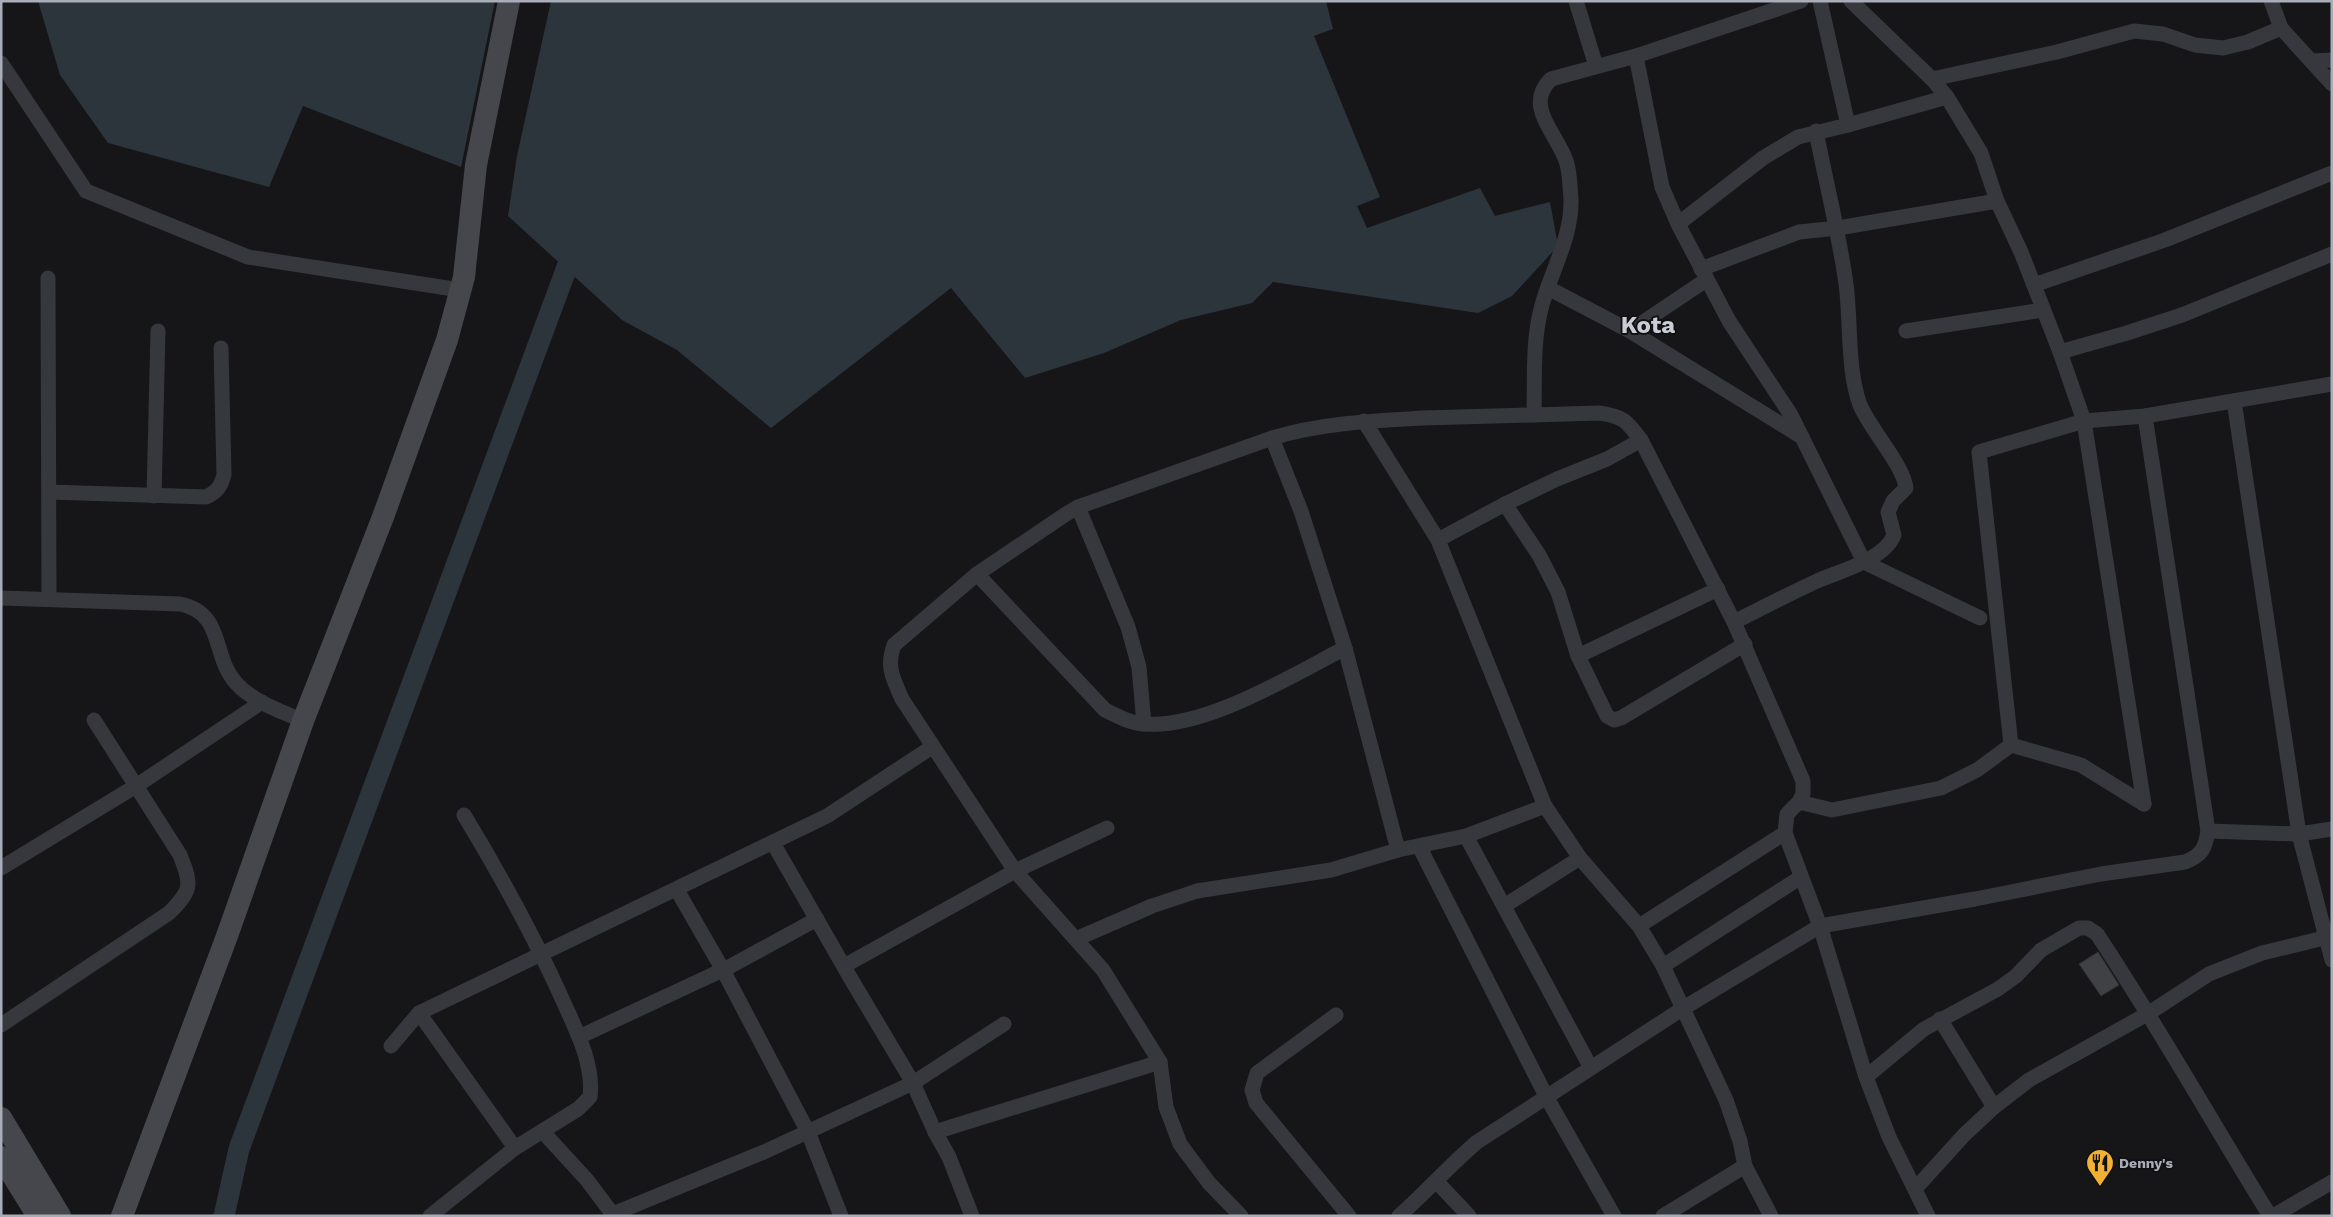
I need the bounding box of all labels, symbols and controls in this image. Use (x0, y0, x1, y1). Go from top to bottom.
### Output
district label: Kota (1621, 311, 1675, 339)
restaurant icon: Denny's (2085, 1148, 2115, 1187)
place label: Denny's (2119, 1155, 2174, 1171)

